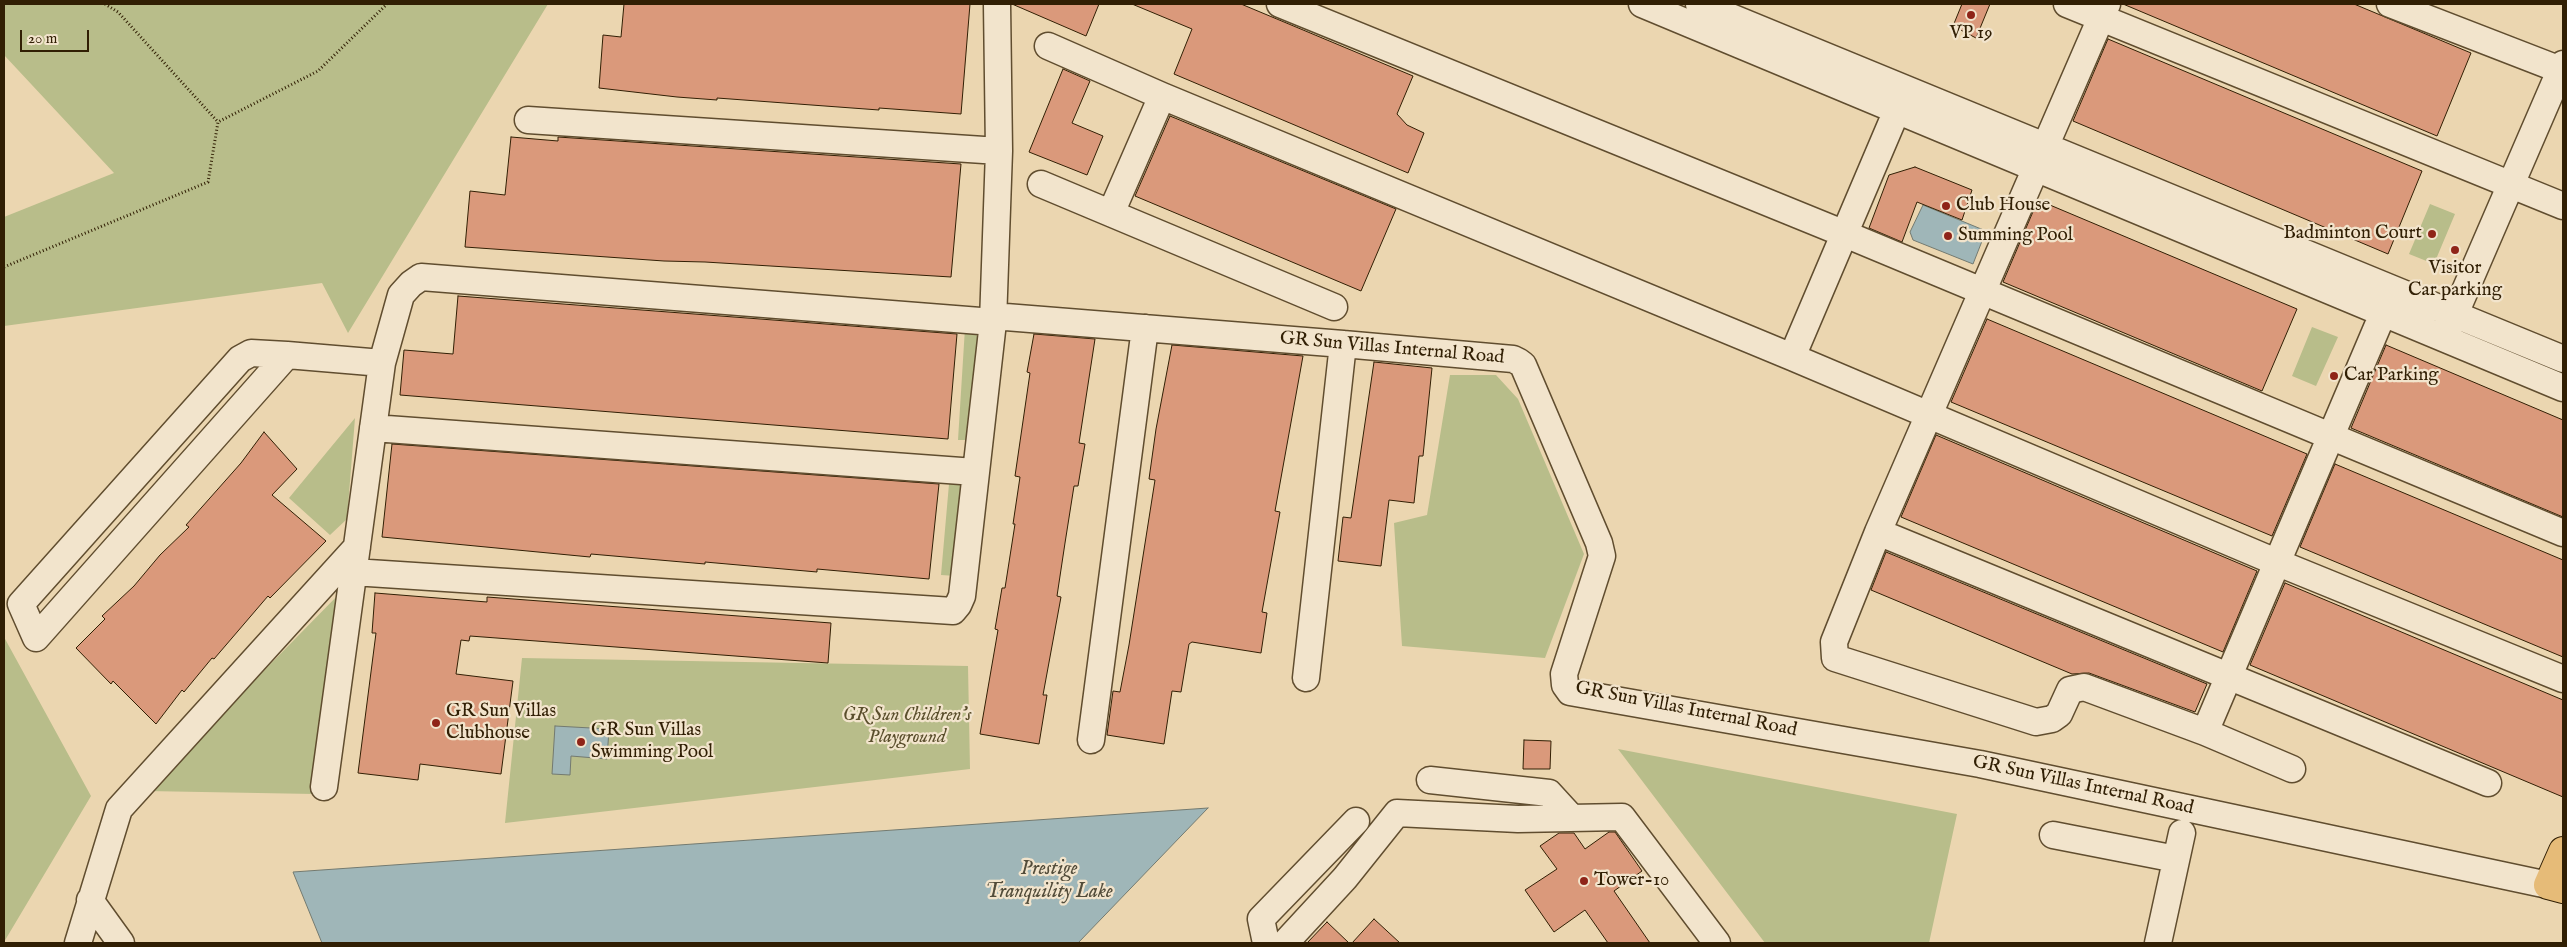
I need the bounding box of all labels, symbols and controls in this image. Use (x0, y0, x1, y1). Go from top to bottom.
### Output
marker: VP 19 (1965, 9, 1977, 21)
scale bar (22, 20, 91, 52)
place label: VP 19 (1950, 23, 1992, 45)
text: 20 m (28, 29, 57, 48)
place label: Club House (1956, 195, 2050, 217)
marker: Club House (1940, 200, 1952, 212)
place label: Badminton Court (2283, 223, 2422, 245)
place label: Summing Pool (1958, 225, 2073, 247)
marker: Badminton Court (2426, 228, 2438, 240)
marker: Summing Pool (1942, 230, 1954, 242)
marker: Visitor Car parking (2449, 244, 2461, 256)
place label: Visitor Car parking (2408, 258, 2502, 302)
street label: GR Sun Villas Internal Road (1279, 328, 1505, 370)
place label: Car Parking (2344, 365, 2439, 387)
marker: Car Parking (2328, 370, 2340, 382)
street label: GR Sun Villas Internal Road (1573, 677, 1799, 743)
place label: GR Sun Villas Clubhouse (446, 701, 556, 745)
park label: GR Sun Children's Playground (842, 705, 972, 749)
marker: GR Sun Villas Clubhouse (430, 717, 442, 729)
place label: GR Sun Villas Swimming Pool (591, 720, 713, 764)
marker: GR Sun Villas Swimming Pool (575, 736, 587, 748)
street label: GR Sun Villas Internal Road (1970, 751, 2196, 821)
water label: Prestige Tranquility Lake (985, 858, 1113, 905)
place label: Tower-10 (1594, 870, 1669, 892)
marker: Tower-10 (1578, 875, 1590, 887)

